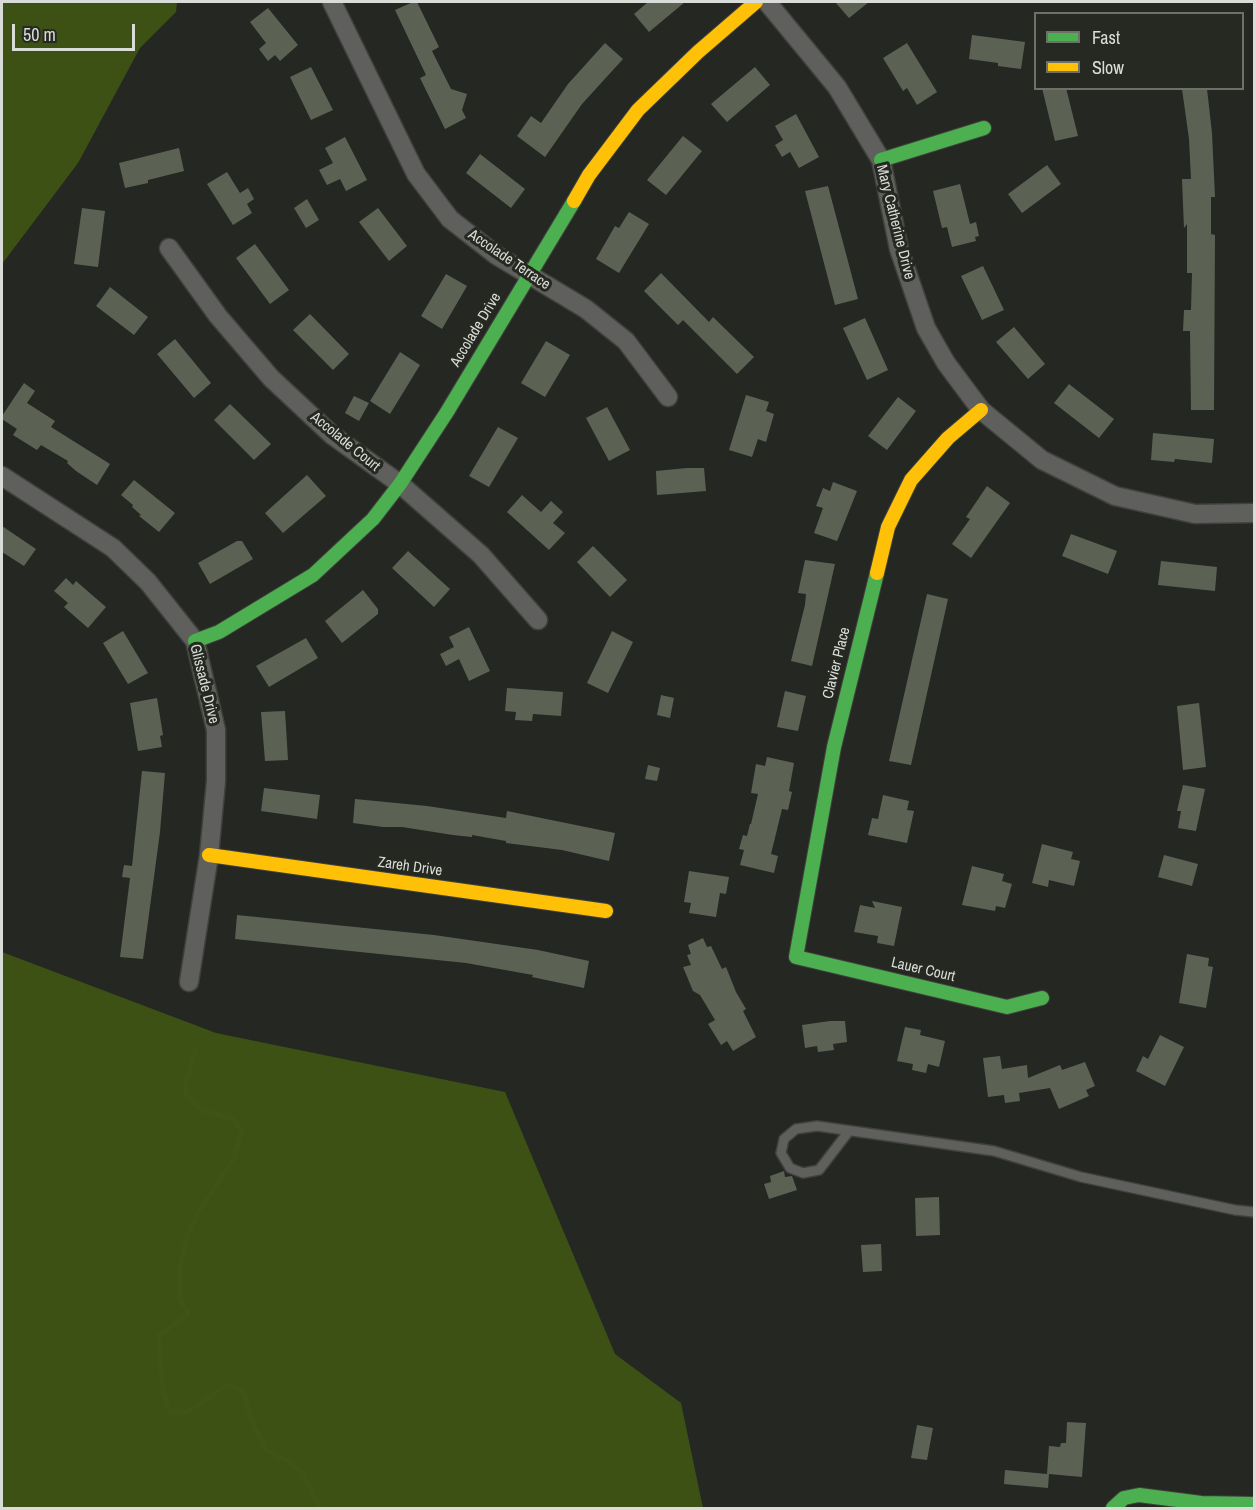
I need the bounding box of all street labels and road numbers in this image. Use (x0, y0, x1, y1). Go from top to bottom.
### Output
street label: Mary Catherine Drive (872, 163, 918, 281)
street label: Accolade Terrace (465, 226, 553, 294)
street label: Accolade Drive (447, 290, 505, 370)
street label: Accolade Court (307, 409, 383, 475)
street label: Clavier Place (819, 625, 855, 701)
street label: Glissade Drive (185, 642, 223, 726)
street label: Zareh Drive (377, 854, 443, 880)
street label: Lauer Court (889, 954, 957, 986)

